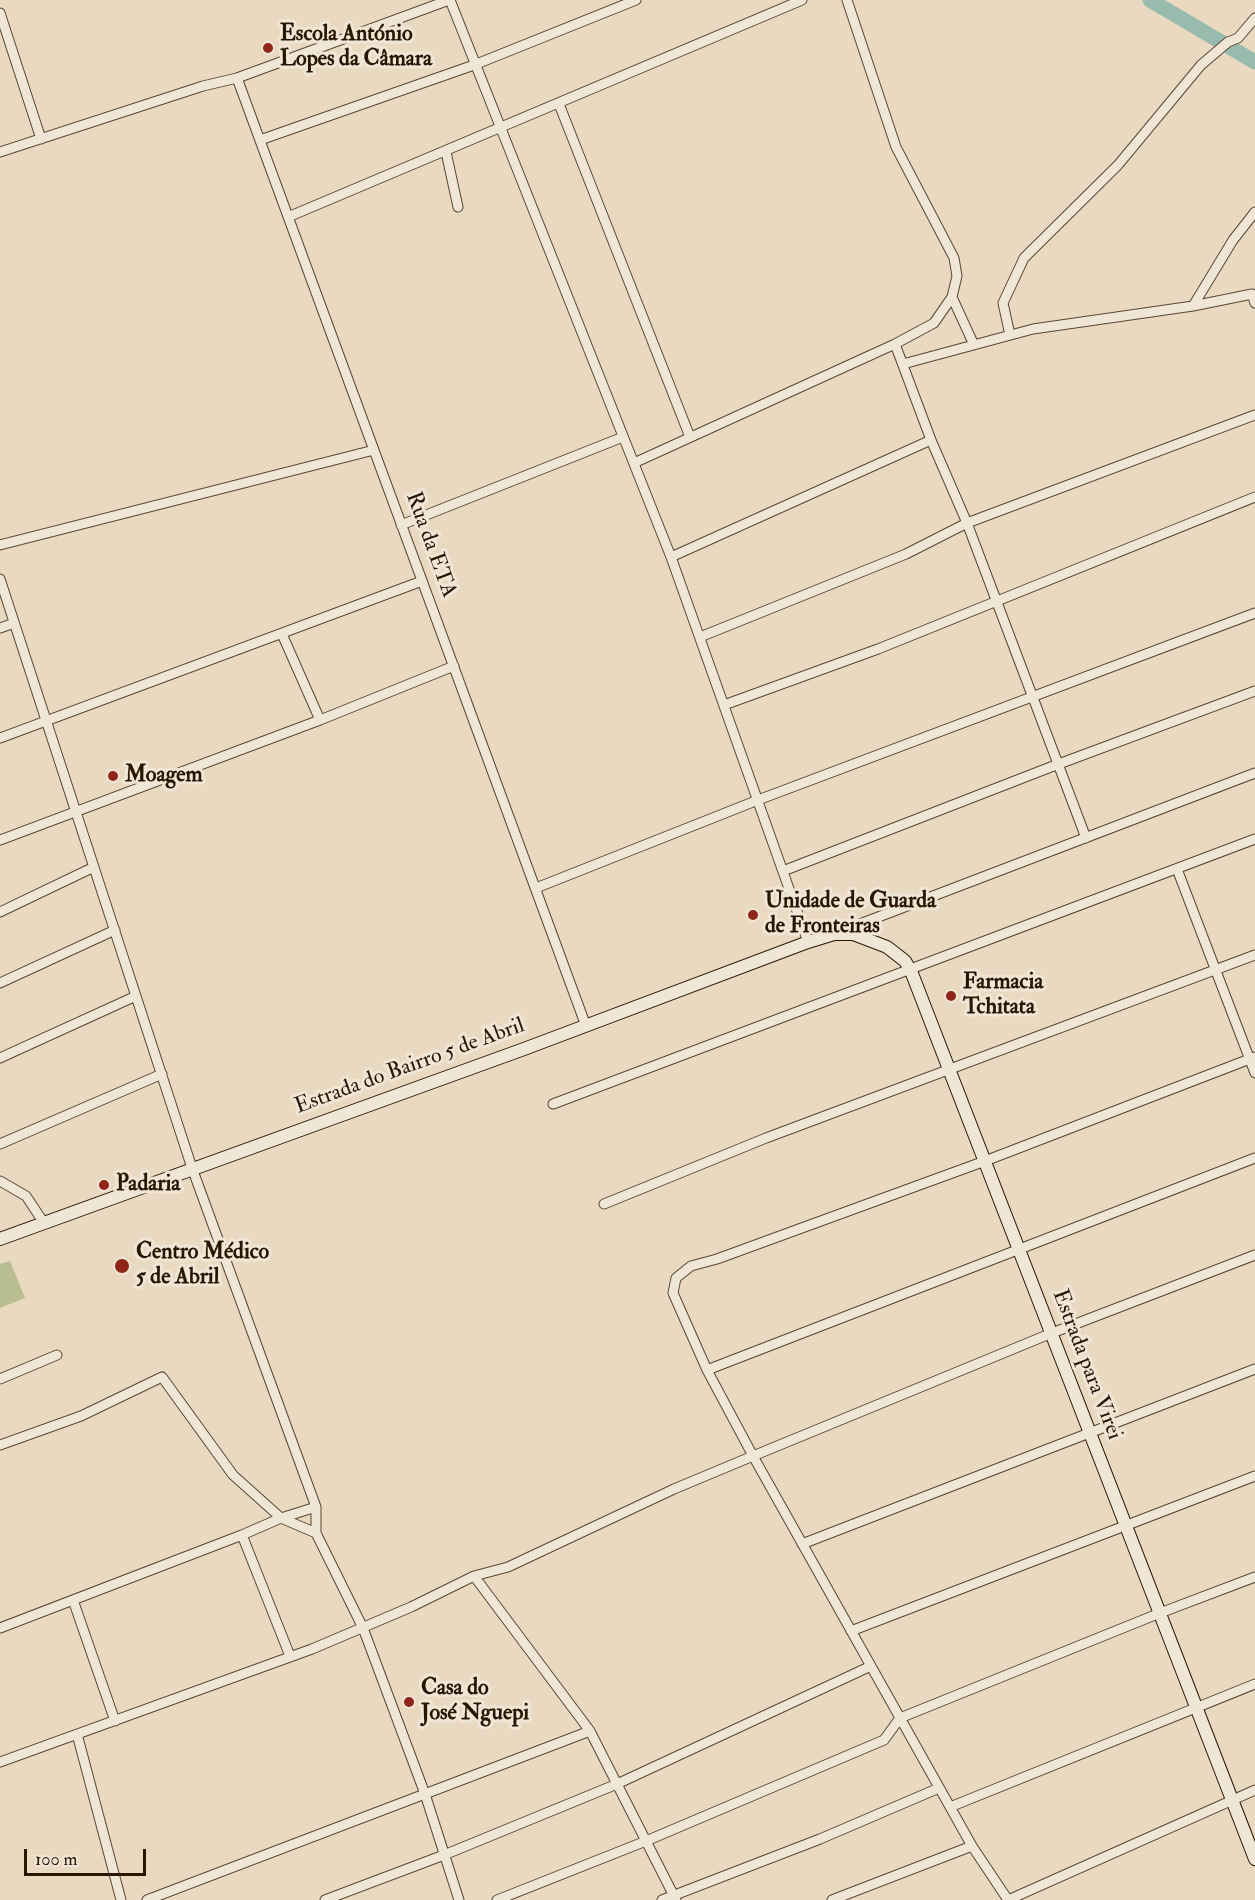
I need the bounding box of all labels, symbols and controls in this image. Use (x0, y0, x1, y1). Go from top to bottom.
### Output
place label: Escola António Lopes da Câmara (280, 22, 432, 74)
marker: Escola António Lopes da Câmara (261, 41, 275, 55)
street label: Rua da ETA (399, 489, 461, 601)
place label: Moagem (125, 763, 203, 789)
marker: Moagem (106, 769, 120, 783)
place label: Unidade de Guarda de Fronteiras (765, 889, 936, 940)
marker: Unidade de Guarda de Fronteiras (746, 908, 760, 922)
place label: Farmacia Tchitata (963, 970, 1043, 1022)
marker: Farmacia Tchitata (944, 989, 958, 1003)
street label: Estrada do Bairro 5 de Abril (292, 1013, 528, 1121)
place label: Padaria (116, 1172, 180, 1198)
marker: Padaria (97, 1178, 111, 1192)
place label: Centro Médico 5 de Abril (136, 1240, 269, 1292)
marker: Centro Médico 5 de Abril (113, 1257, 131, 1275)
street label: Estrada para Virei (1045, 1286, 1127, 1444)
place label: Casa do José Nguepi (421, 1676, 529, 1728)
marker: Casa do José Nguepi (402, 1695, 416, 1709)
scale bar (27, 1837, 148, 1875)
text: 100 m (35, 1848, 78, 1871)

